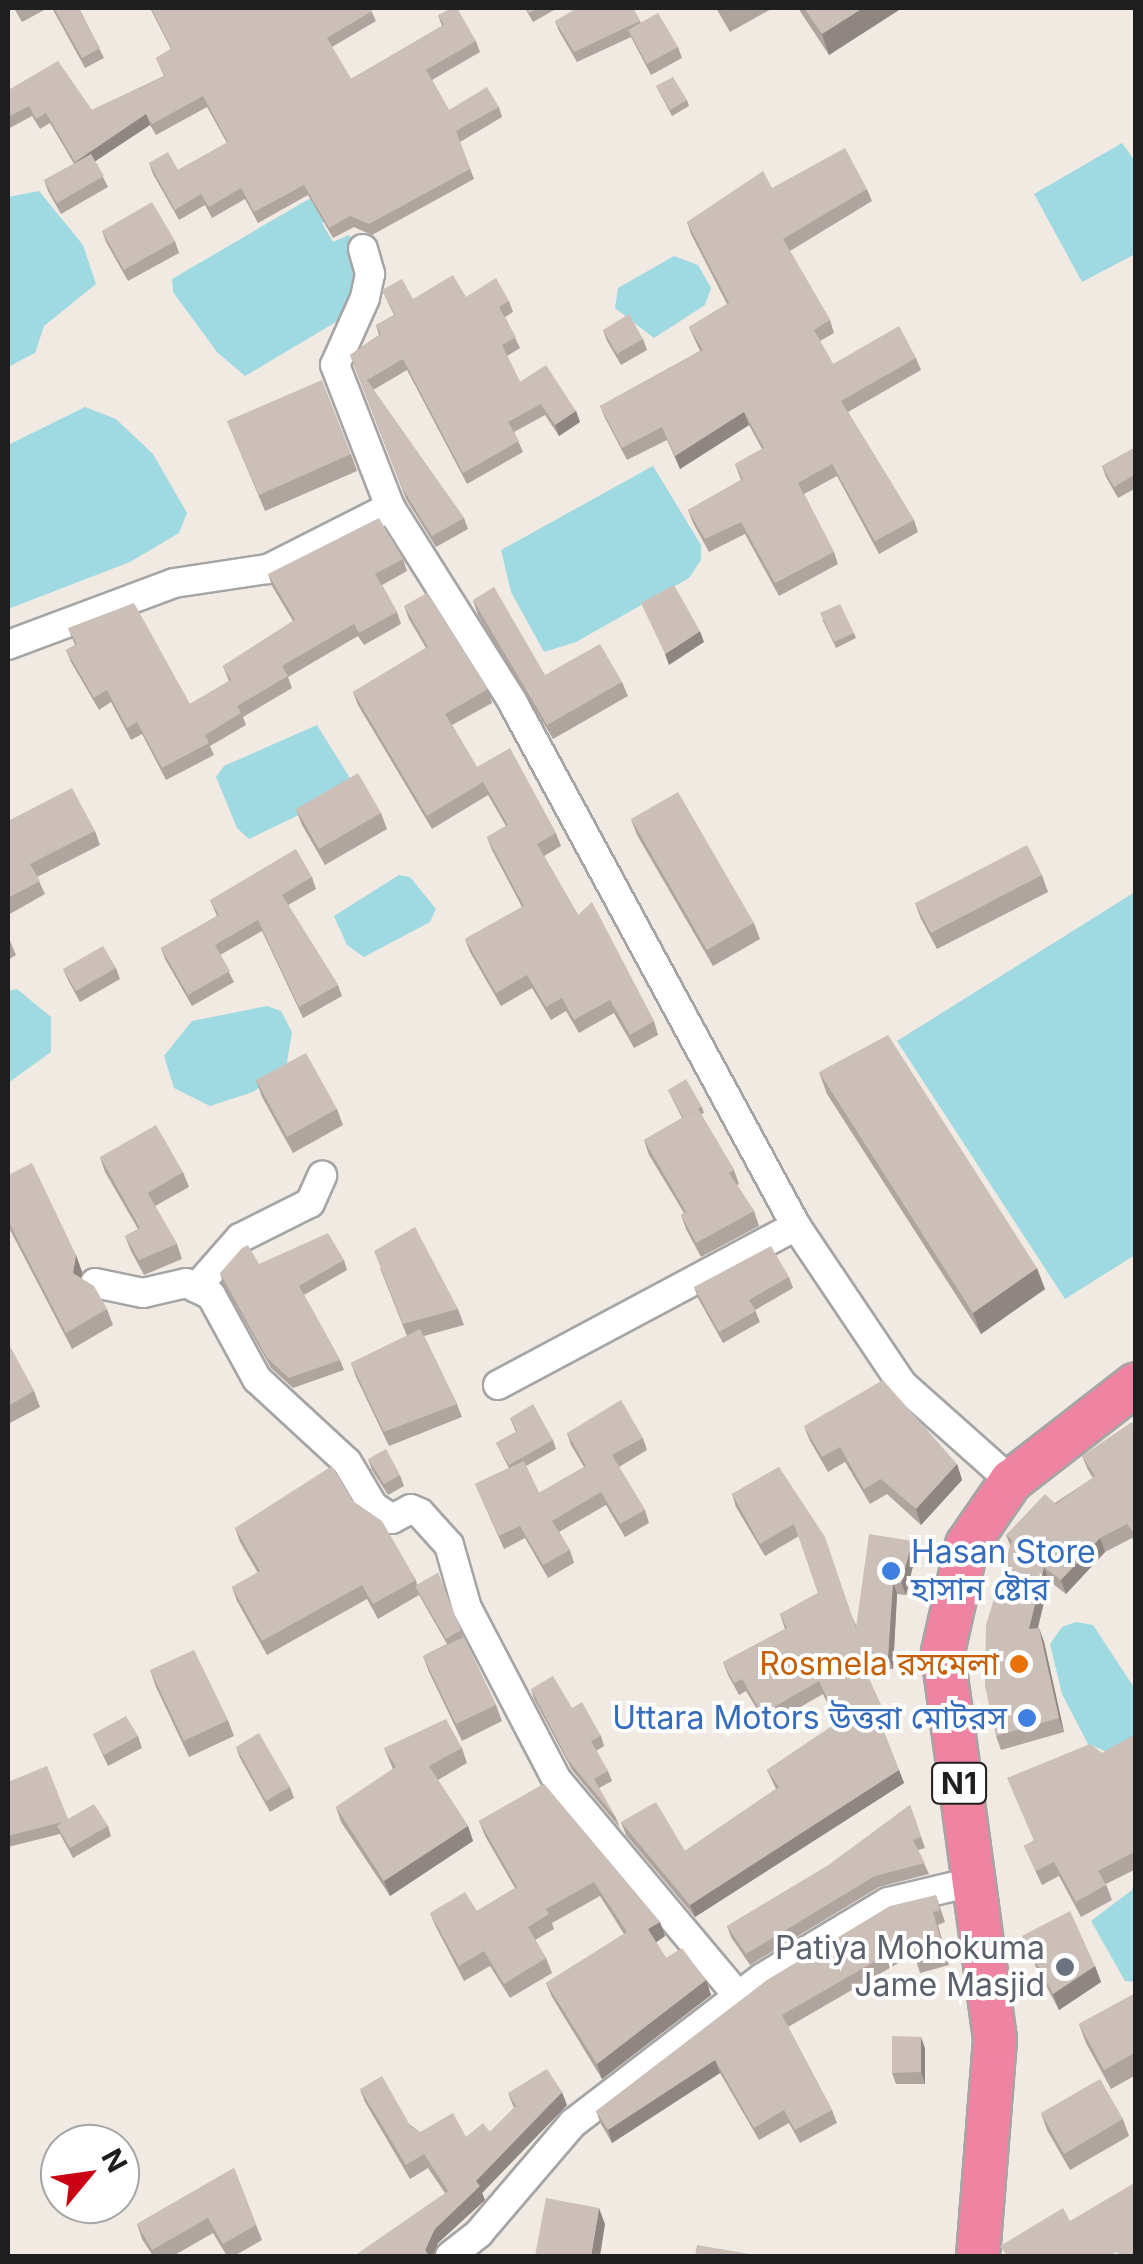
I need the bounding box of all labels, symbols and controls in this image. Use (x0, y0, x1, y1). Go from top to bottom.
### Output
place label: Hasan Store হাসান ষ্টোর (911, 1534, 1096, 1609)
marker: Hasan Store হাসান ষ্টোর (880, 1560, 902, 1582)
place label: Rosmela রসমেলা (759, 1645, 999, 1683)
marker: Rosmela রসমেলা (1008, 1653, 1030, 1675)
place label: Uttara Motors উত্তরা মোটরস (612, 1699, 1007, 1737)
marker: Uttara Motors উত্তরা মোটরস (1016, 1707, 1038, 1729)
road number: N1 (929, 1758, 989, 1808)
place label: Patiya Mohokuma Jame Masjid (775, 1930, 1045, 2005)
marker: Patiya Mohokuma Jame Masjid (1054, 1956, 1076, 1978)
north arrow (40, 2124, 140, 2224)
text: N (94, 2143, 135, 2178)

